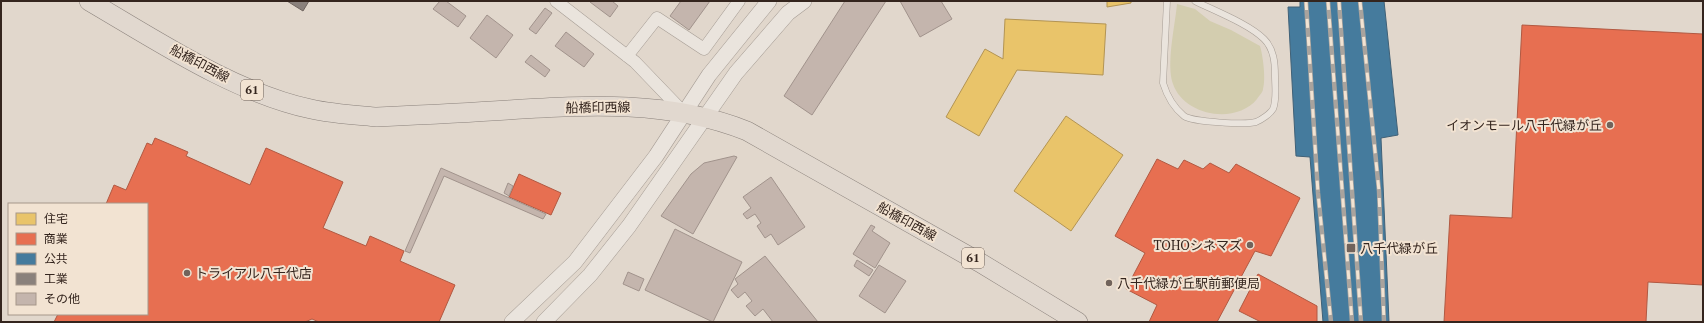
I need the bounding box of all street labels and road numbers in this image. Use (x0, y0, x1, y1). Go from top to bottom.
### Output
street label: 船橋印西線 (167, 40, 233, 86)
road number: 61 (241, 80, 263, 100)
street label: 船橋印西線 (565, 97, 631, 117)
street label: 船橋印西線 (874, 197, 940, 245)
road number: 61 (962, 248, 984, 268)

